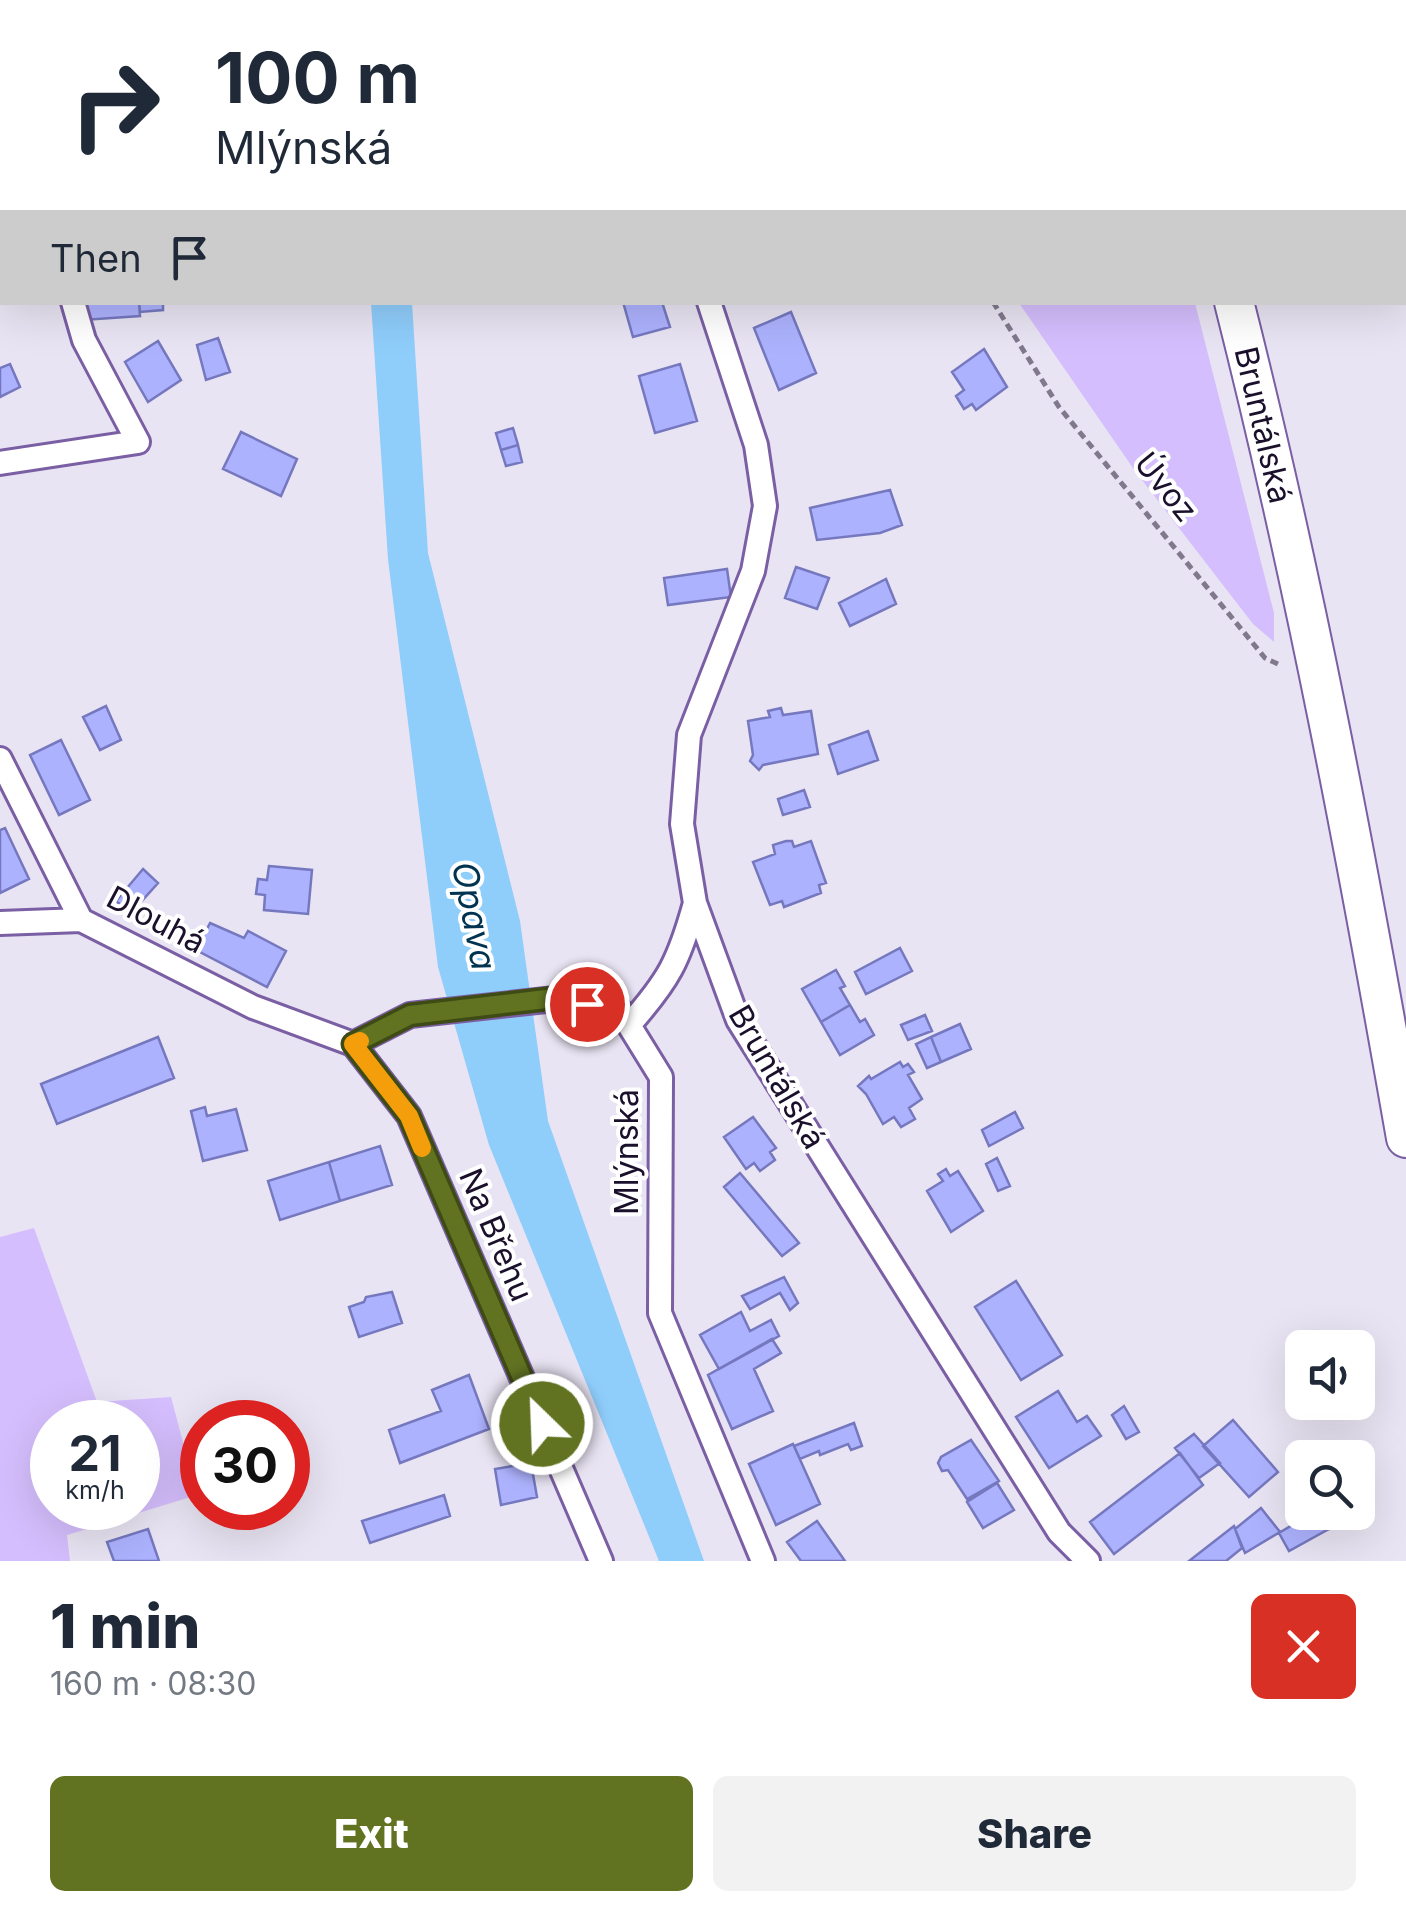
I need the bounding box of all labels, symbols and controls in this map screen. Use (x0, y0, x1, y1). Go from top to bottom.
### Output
text: 100 m (215, 35, 420, 120)
icon: right (50, 40, 180, 170)
text: Mlýnská (215, 120, 392, 175)
icon: arrive (162, 230, 217, 285)
text: Then (50, 235, 142, 281)
street label: Bruntálská (1227, 343, 1300, 507)
street label: Úvoz (1127, 444, 1206, 529)
water label: Opava (444, 858, 506, 974)
street label: Dlouhá (100, 877, 212, 962)
pin (545, 962, 630, 1047)
icon: arrive (560, 977, 615, 1032)
street label: Bruntálská (721, 998, 834, 1156)
street label: Mlýnská (607, 1089, 646, 1215)
street label: Na Břehu (451, 1163, 542, 1307)
map controls (1285, 1330, 1375, 1530)
button: sound (1285, 1330, 1375, 1420)
position arrow (490, 1372, 594, 1476)
speed limit sign: 30 (180, 1400, 310, 1530)
text: 21 (68, 1423, 122, 1483)
button: search (1285, 1440, 1375, 1530)
text: km/h (65, 1475, 125, 1505)
text: 1 min (50, 1590, 200, 1662)
button: close (1251, 1594, 1356, 1699)
text: 160 m · 08:30 (50, 1664, 256, 1703)
button: Exit (50, 1776, 693, 1891)
button: Share (713, 1776, 1356, 1891)

